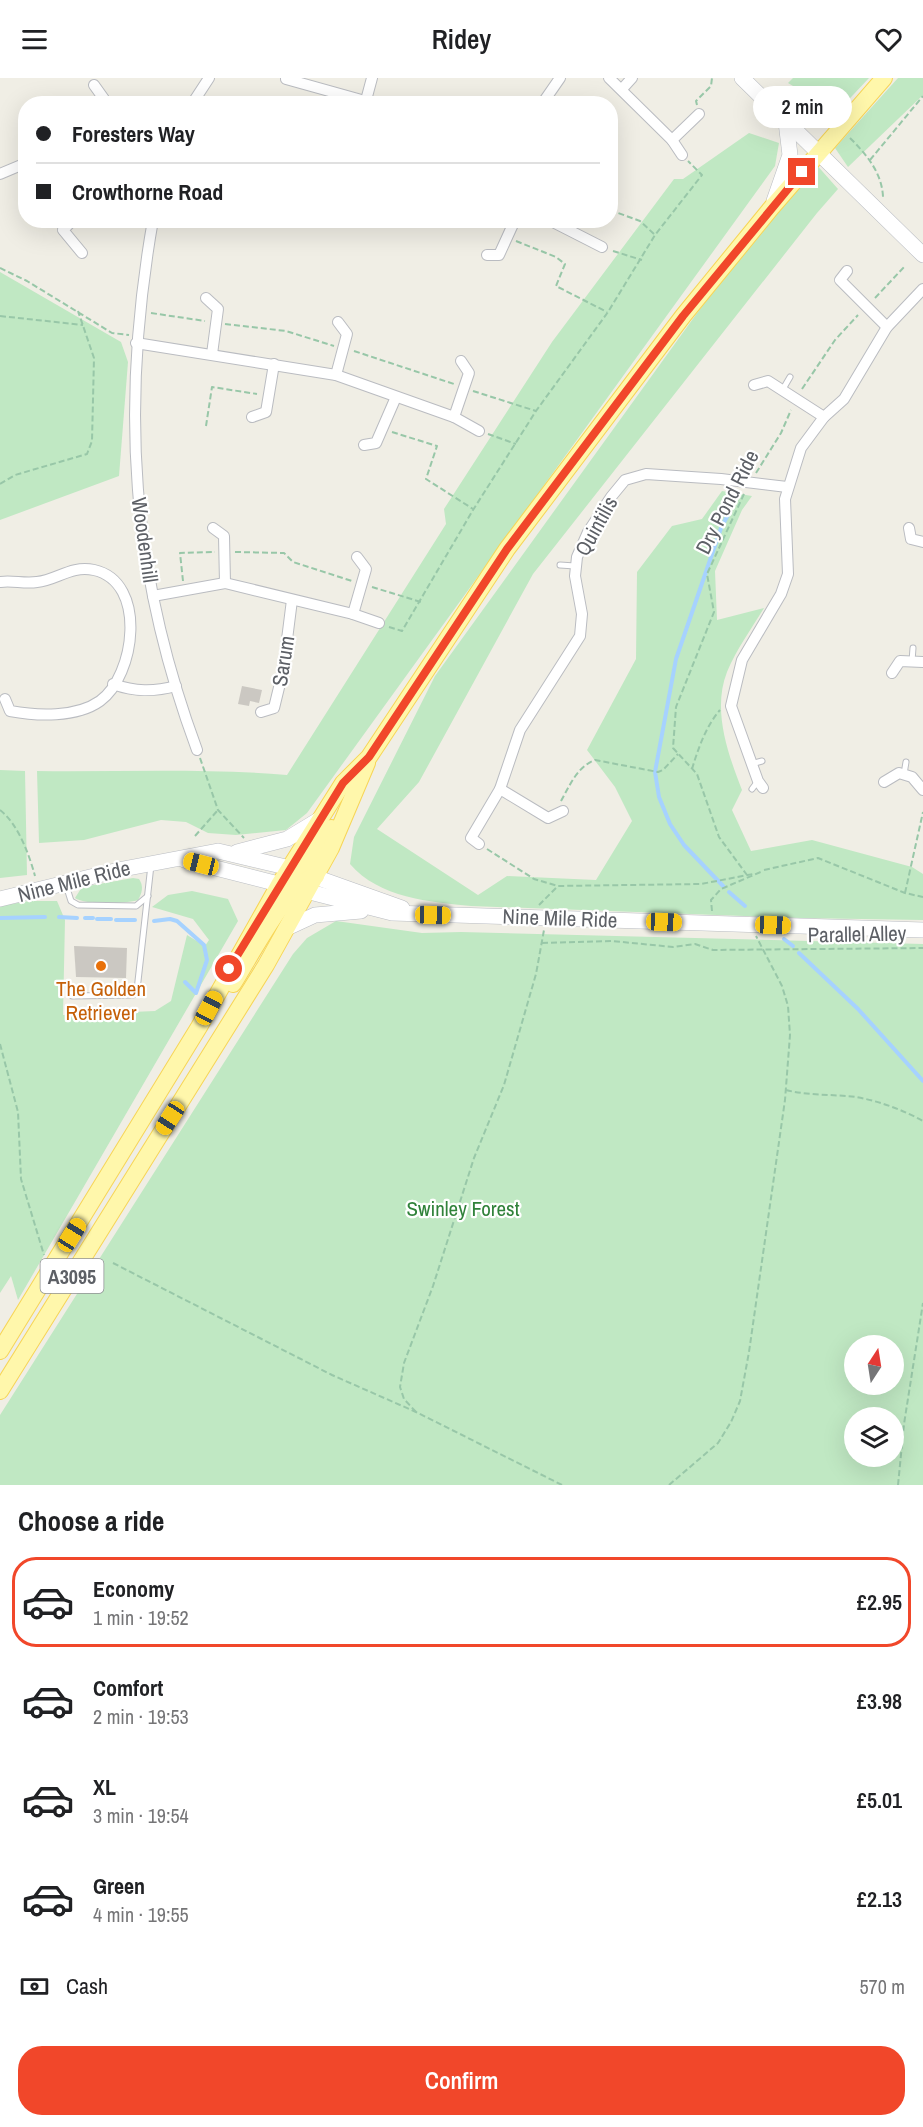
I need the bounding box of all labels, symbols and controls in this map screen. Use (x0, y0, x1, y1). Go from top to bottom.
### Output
text: Ridey (432, 21, 491, 57)
icon: menu (18, 23, 51, 56)
icon: heart (872, 23, 905, 56)
callout: 2 min (752, 85, 852, 127)
text: 2 min (781, 93, 824, 120)
text: Foresters Way (72, 119, 195, 149)
route end (788, 158, 815, 185)
text: Crowthorne Road (72, 177, 223, 207)
street label: Dry Pond Ride (688, 445, 766, 559)
street label: Quintilis (568, 491, 624, 561)
street label: Woodenhill (125, 495, 165, 585)
street label: Sarum (265, 634, 301, 688)
car (181, 851, 221, 877)
street label: Nine Mile Ride (15, 853, 133, 909)
street label: Nine Mile Ride (502, 902, 618, 934)
car (415, 906, 451, 924)
car (646, 912, 682, 932)
car (755, 915, 791, 935)
street label: Parallel Alley (807, 919, 907, 949)
route start (215, 955, 242, 982)
marker: The Golden Retriever (94, 959, 108, 973)
place label: The Golden Retriever (56, 974, 146, 1027)
car (193, 988, 225, 1028)
car (153, 1098, 187, 1138)
park label: Swinley Forest (406, 1194, 520, 1223)
car (55, 1215, 89, 1255)
road number: A3095 (40, 1259, 104, 1293)
north arrow (844, 1335, 904, 1395)
map controls (844, 1335, 904, 1467)
button: layers (844, 1407, 904, 1467)
text: Choose a ride (18, 1503, 164, 1539)
text: Economy (93, 1574, 174, 1604)
icon: car (21, 1575, 75, 1629)
text: £2.95 (857, 1587, 902, 1617)
text: 1 min · 19:52 (93, 1604, 189, 1631)
text: Comfort (93, 1673, 163, 1703)
icon: car (21, 1674, 75, 1728)
text: £3.98 (857, 1686, 902, 1716)
text: 2 min · 19:53 (93, 1703, 189, 1730)
text: XL (93, 1772, 116, 1802)
icon: car (21, 1773, 75, 1827)
text: £5.01 (857, 1785, 902, 1815)
text: 3 min · 19:54 (93, 1802, 189, 1829)
text: Green (93, 1871, 145, 1901)
icon: car (21, 1872, 75, 1926)
text: £2.13 (857, 1884, 902, 1914)
text: 4 min · 19:55 (93, 1901, 189, 1928)
icon: cash (18, 1970, 51, 2003)
text: Cash (66, 1971, 108, 2001)
text: 570 m (859, 1973, 905, 2000)
button: Confirm (18, 2046, 905, 2115)

